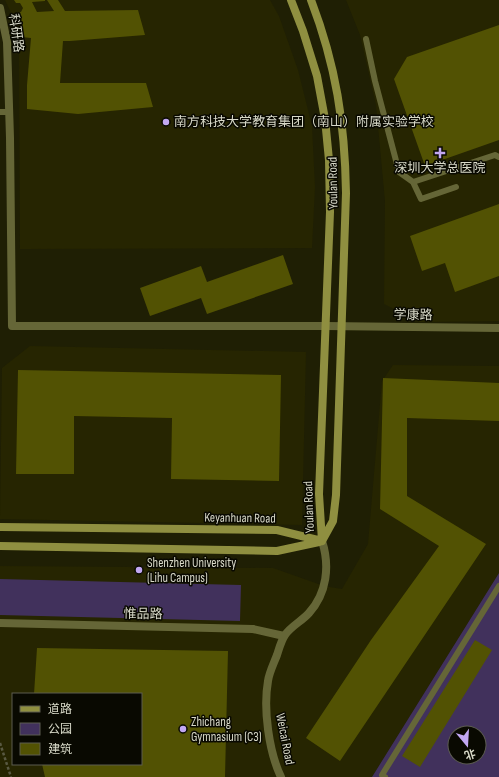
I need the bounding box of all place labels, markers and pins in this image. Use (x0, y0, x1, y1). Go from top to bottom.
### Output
place label: 南方科技大学教育集团（南山）附属实验学校 (174, 114, 434, 130)
marker: 南方科技大学教育集团（南山）附属实验学校 (161, 117, 171, 127)
marker: 深圳大学总医院 (434, 147, 446, 159)
place label: 深圳大学总医院 (394, 160, 486, 176)
place label: Shenzhen University (Lihu Campus) (147, 555, 236, 586)
marker: Shenzhen University (Lihu Campus) (134, 565, 144, 575)
place label: Zhichang Gymnasium (C3) (191, 714, 262, 745)
marker: Zhichang Gymnasium (C3) (178, 724, 188, 734)

